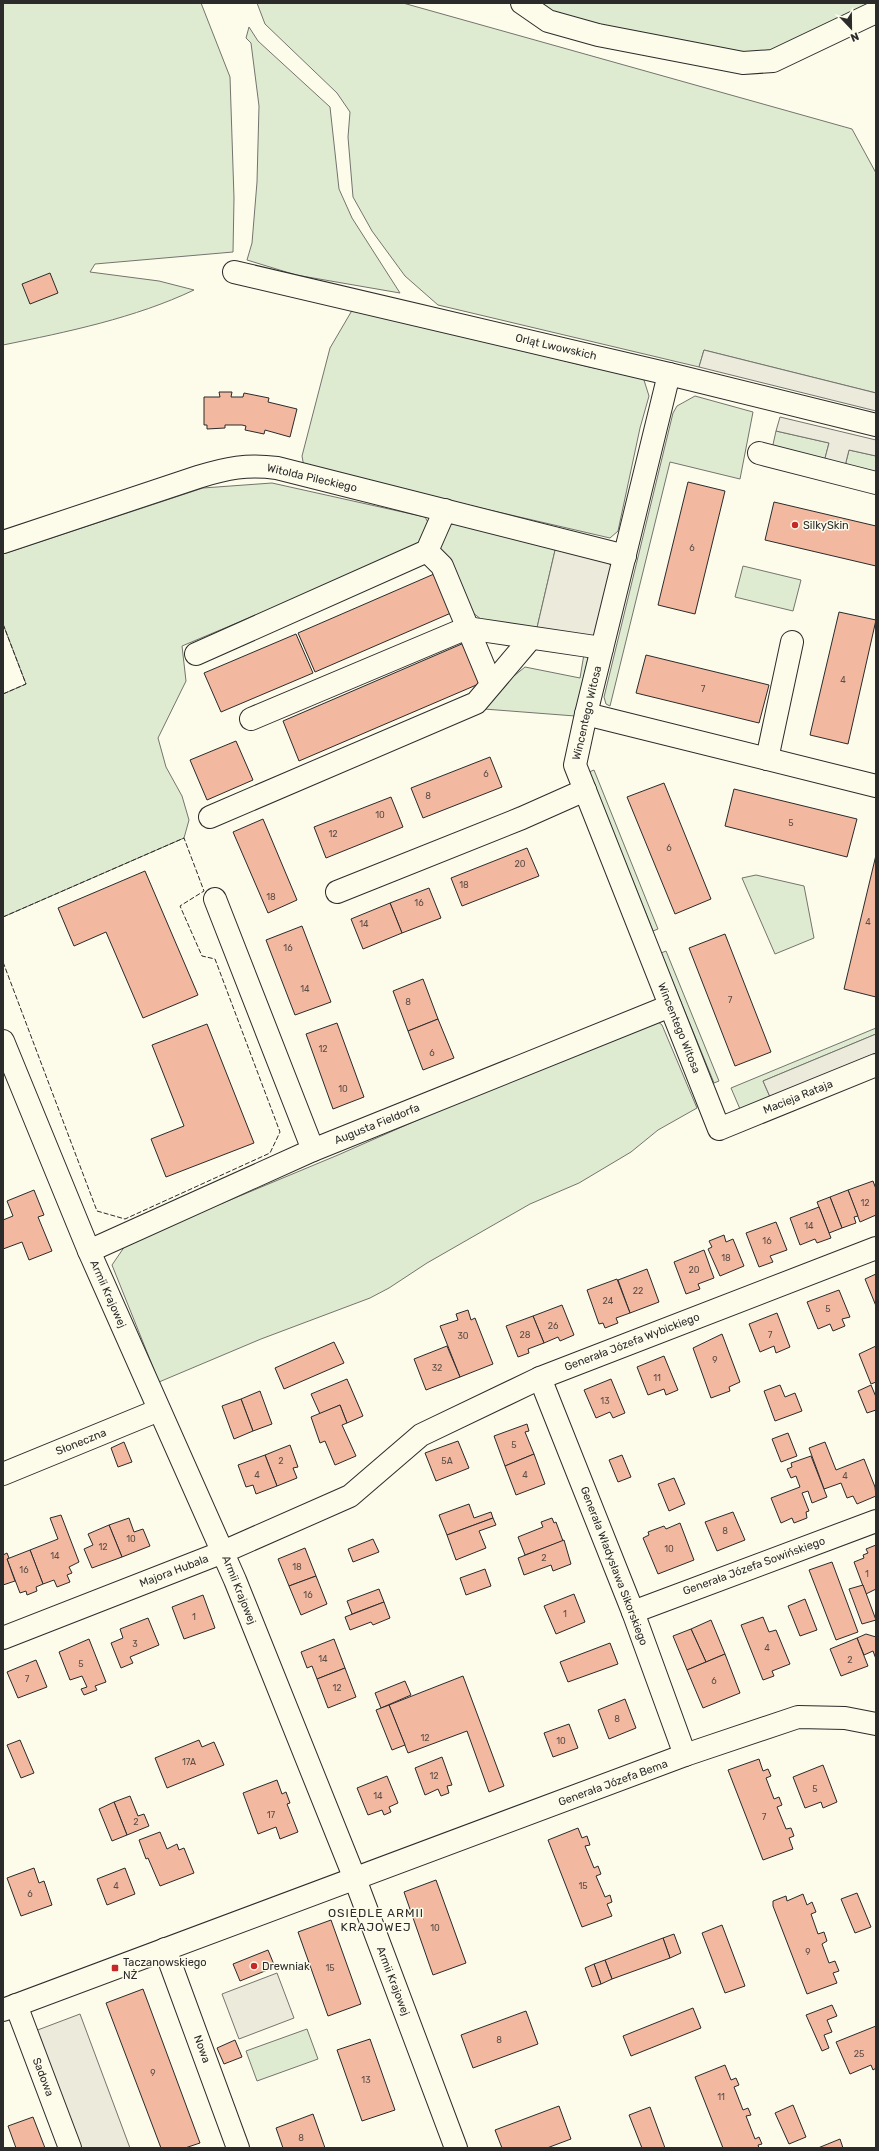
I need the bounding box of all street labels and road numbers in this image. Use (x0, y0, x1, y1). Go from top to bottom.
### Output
street label: Orląt Lwowskich (514, 331, 598, 363)
street label: Witolda Pileckiego (266, 461, 358, 495)
street label: Wincentego Witosa (570, 664, 604, 762)
street label: Wincentego Witosa (655, 981, 703, 1075)
street label: Macieja Rataja (761, 1077, 835, 1117)
street label: Augusta Fieldorfa (332, 1101, 422, 1147)
street label: Armii Krajowej (87, 1258, 129, 1330)
street label: Generała Józefa Wybickiego (563, 1310, 701, 1374)
street label: Słoneczna (54, 1426, 108, 1458)
street label: Generała Władysława Sikorskiego (578, 1485, 650, 1647)
street label: Generała Józefa Sowińskiego (681, 1534, 827, 1598)
street label: Majora Hubala (138, 1552, 210, 1590)
street label: Armii Krajowej (219, 1554, 259, 1626)
street label: Generała Józefa Bema (556, 1757, 670, 1809)
street label: Armii Krajowej (374, 1945, 412, 2018)
street label: Nowa (191, 2033, 213, 2065)
street label: Sadowa (30, 2056, 56, 2098)

